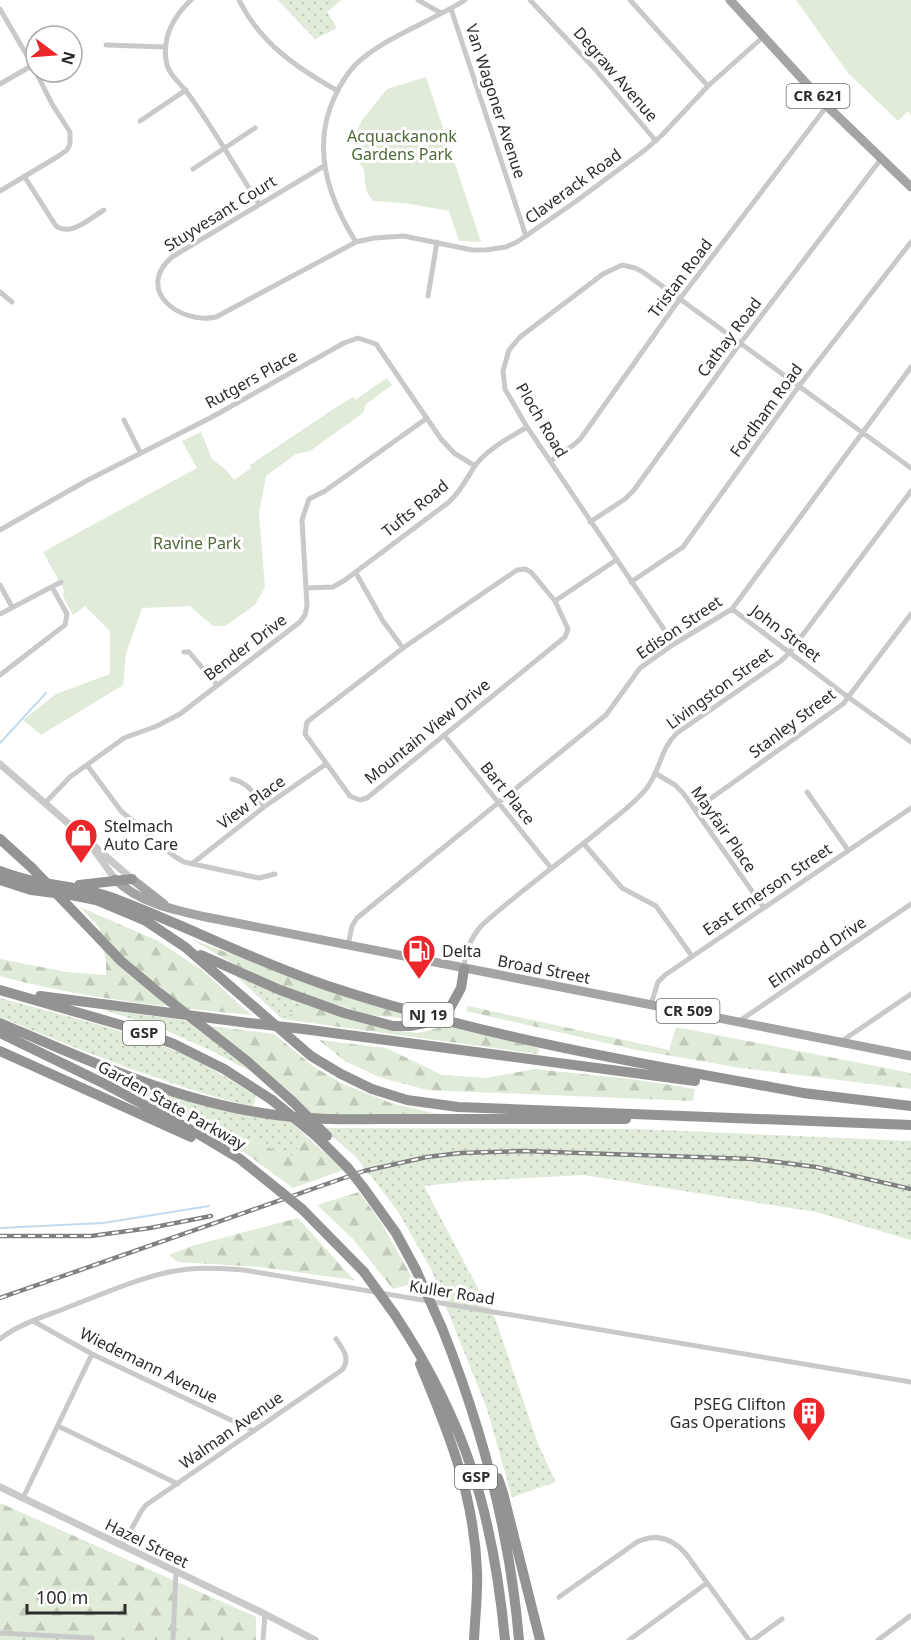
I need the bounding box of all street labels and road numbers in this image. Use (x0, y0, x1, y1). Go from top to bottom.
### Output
street label: Van Wagoner Avenue (461, 21, 531, 181)
street label: Degraw Avenue (569, 22, 663, 126)
road number: CR 621 (786, 84, 850, 108)
street label: Claverack Road (520, 143, 626, 229)
street label: Stuyvesant Court (160, 170, 280, 256)
street label: Tristan Road (643, 234, 717, 322)
street label: Cathay Road (692, 293, 766, 381)
street label: Rutgers Place (201, 345, 301, 413)
street label: Fordham Road (725, 359, 807, 461)
street label: Ploch Road (511, 378, 573, 462)
street label: Tufts Road (377, 474, 453, 542)
street label: Edison Street (632, 590, 726, 664)
street label: John Street (745, 598, 826, 667)
street label: Bender Drive (199, 609, 291, 685)
street label: Livingston Street (661, 642, 777, 734)
street label: Mountain View Drive (360, 673, 494, 789)
street label: Stanley Street (744, 683, 840, 763)
street label: Bart Place (476, 757, 540, 829)
street label: View Place (213, 770, 289, 834)
street label: Mayfair Place (686, 782, 762, 876)
street label: East Emerson Street (698, 838, 836, 940)
street label: Elmwood Drive (764, 911, 870, 993)
street label: Broad Street (496, 949, 592, 989)
road number: CR 509 (656, 999, 720, 1023)
road number: NJ 19 (402, 1003, 454, 1027)
road number: GSP (123, 1021, 165, 1045)
street label: Garden State Parkway (94, 1055, 251, 1155)
street label: Kuller Road (408, 1274, 496, 1310)
street label: Wiedemann Avenue (76, 1322, 222, 1408)
street label: Walman Avenue (175, 1386, 287, 1474)
road number: GSP (455, 1465, 497, 1489)
street label: Hazel Street (102, 1513, 193, 1573)

